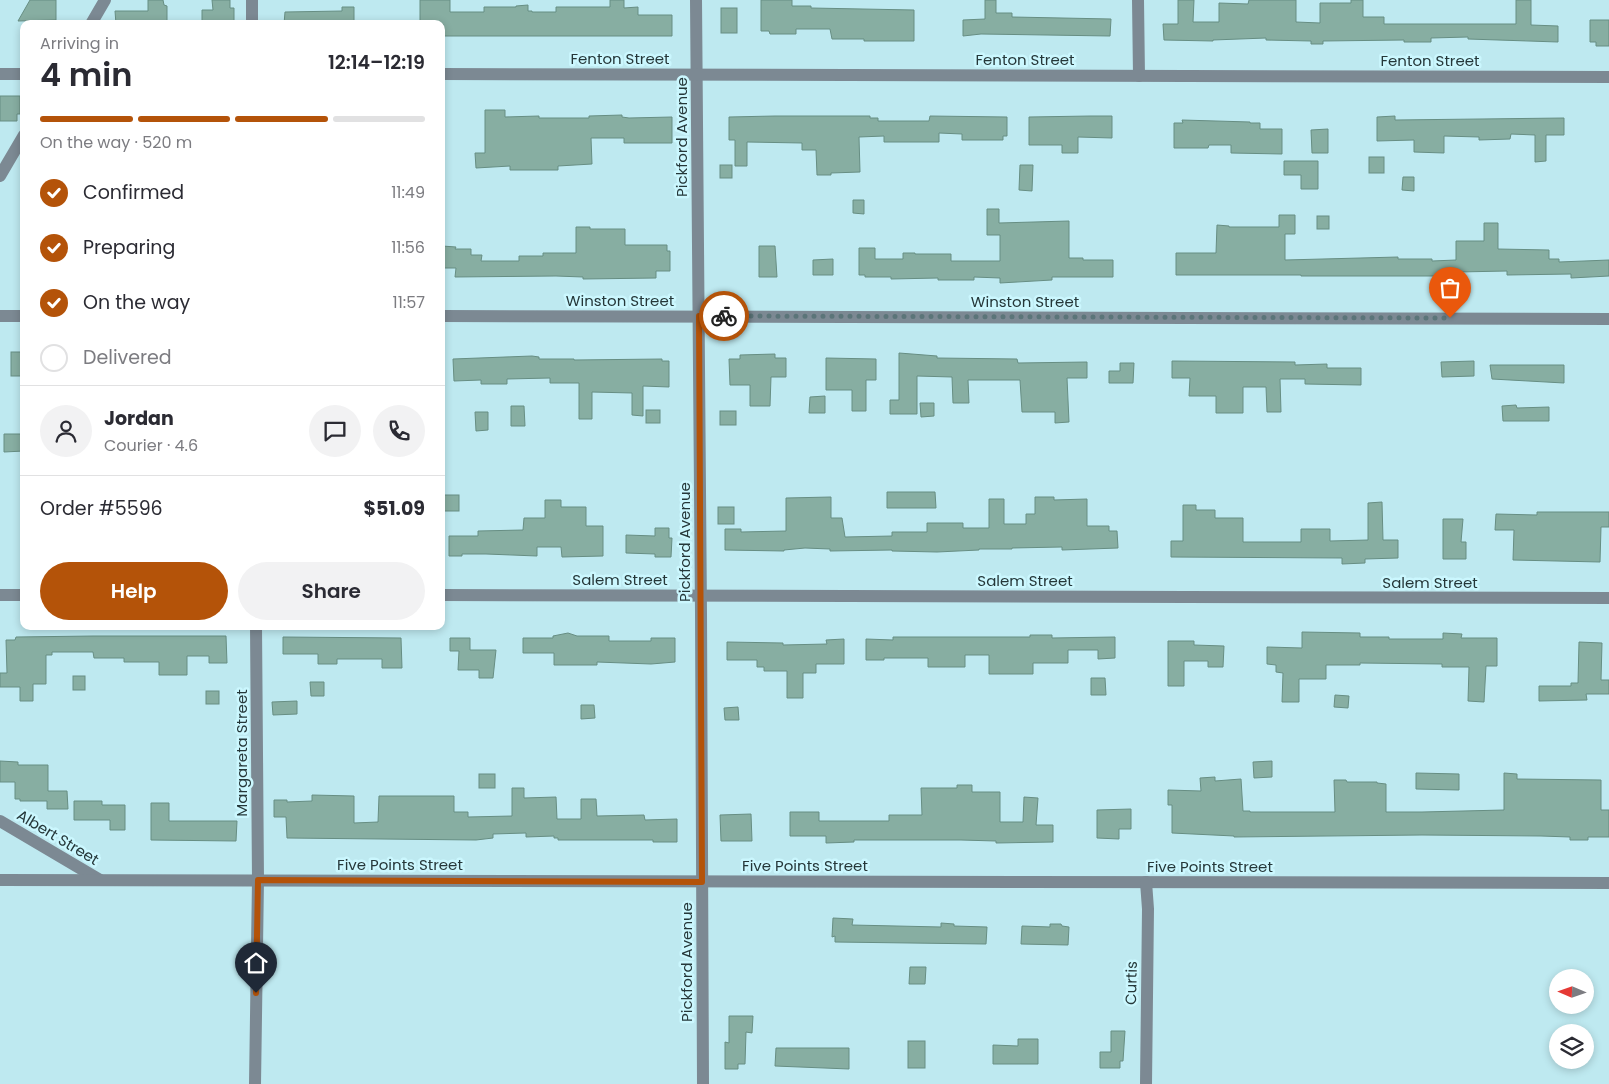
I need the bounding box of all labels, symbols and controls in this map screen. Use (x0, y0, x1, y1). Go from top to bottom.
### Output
text: Arriving in (40, 32, 119, 55)
street label: Fenton Street (570, 48, 670, 69)
text: 12:14–12:19 (328, 49, 425, 76)
street label: Fenton Street (975, 49, 1075, 70)
street label: Fenton Street (1380, 50, 1480, 71)
text: 4 min (40, 52, 132, 97)
street label: Pickford Avenue (671, 77, 692, 197)
text: On the way · 520 m (40, 131, 192, 154)
icon: check (40, 179, 68, 207)
text: Confirmed (83, 179, 184, 206)
text: 11:49 (391, 181, 425, 204)
icon: check (40, 234, 68, 262)
text: Preparing (83, 234, 175, 261)
text: 11:56 (391, 236, 425, 259)
pin (1429, 267, 1471, 318)
icon: bag (1436, 274, 1464, 302)
icon: check (40, 289, 68, 317)
text: On the way (83, 289, 190, 316)
street label: Winston Street (566, 290, 674, 311)
text: 11:57 (393, 291, 425, 314)
courier (699, 291, 749, 341)
street label: Winston Street (971, 291, 1079, 312)
icon: bike (710, 302, 738, 330)
text: Delivered (83, 344, 172, 371)
button: person (40, 405, 92, 457)
text: Jordan (104, 405, 174, 432)
button: chat (309, 405, 361, 457)
button: phone (373, 405, 425, 457)
text: Courier · 4.6 (104, 434, 198, 457)
street label: Pickford Avenue (674, 482, 695, 602)
text: Order #5596 (40, 495, 163, 522)
text: $51.09 (364, 495, 425, 522)
button: Help (40, 562, 228, 620)
button: Share (238, 562, 425, 620)
street label: Salem Street (572, 569, 668, 590)
street label: Salem Street (977, 570, 1073, 591)
street label: Salem Street (1382, 572, 1478, 593)
street label: Margareta Street (231, 689, 252, 817)
street label: Albert Street (13, 804, 103, 870)
street label: Five Points Street (337, 854, 463, 875)
street label: Five Points Street (742, 855, 868, 876)
street label: Five Points Street (1147, 856, 1273, 877)
street label: Pickford Avenue (676, 902, 697, 1022)
pin (235, 942, 277, 993)
icon: home (242, 949, 270, 977)
street label: Curtis (1120, 961, 1142, 1005)
north arrow (1549, 969, 1594, 1014)
map controls (1549, 969, 1594, 1069)
button: layers (1549, 1024, 1594, 1069)

